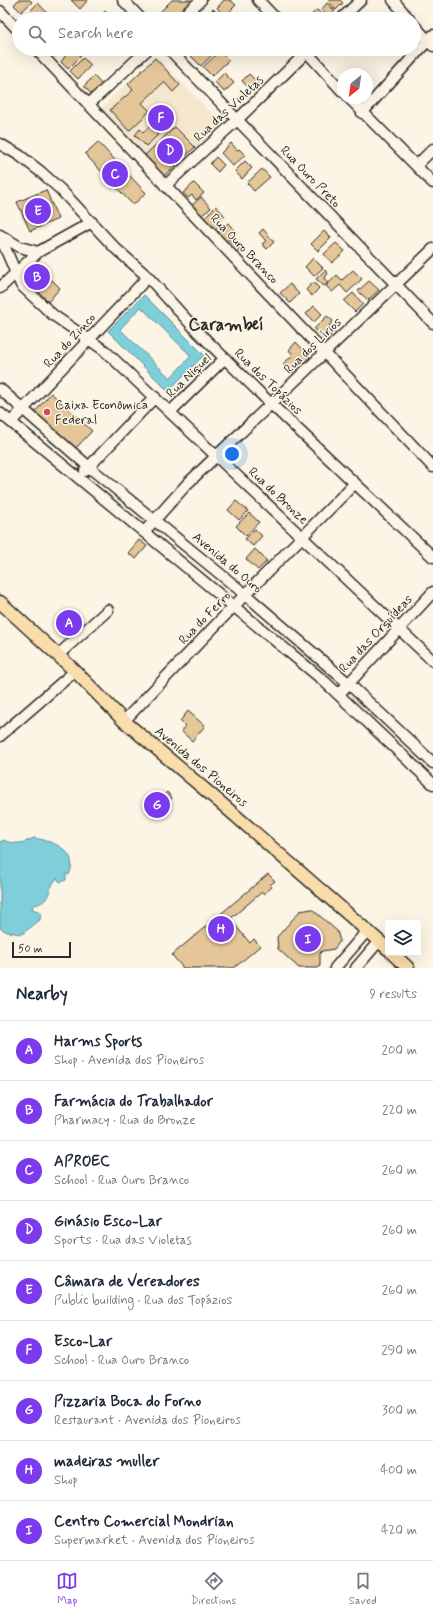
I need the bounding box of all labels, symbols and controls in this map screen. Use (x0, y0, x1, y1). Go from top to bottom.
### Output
search box (12, 12, 421, 56)
icon: search (26, 23, 48, 45)
text: Search here (58, 24, 134, 44)
north arrow (337, 68, 373, 104)
street label: Rua das Violetas (190, 72, 268, 146)
pin: F (148, 103, 174, 133)
pin: D (157, 136, 183, 166)
street label: Rua Ouro Preto (276, 142, 344, 212)
pin: C (102, 159, 128, 189)
pin: E (25, 196, 51, 226)
street label: Rua Ouro Branco (206, 210, 282, 288)
pin: B (24, 262, 50, 292)
street label: Rua do Zinco (40, 310, 100, 372)
district label: Carambeí (188, 314, 264, 336)
street label: Rua dos Lírios (280, 314, 346, 378)
street label: Rua dos Topázios (230, 345, 306, 419)
street label: Rua Niquel (163, 350, 216, 402)
place label: Caixa Econômica Federal (55, 397, 148, 429)
marker: Caixa Econômica Federal (42, 407, 52, 417)
your location (222, 444, 242, 464)
street label: Rua do Bronze (244, 464, 312, 528)
street label: Avenida do Ouro (189, 529, 265, 597)
street label: Rua do Ferro (175, 588, 235, 648)
street label: Rua das Orquídeas (335, 591, 417, 677)
pin: A (56, 608, 82, 638)
street label: Avenida dos Pioneiros (151, 723, 251, 811)
pin: G (144, 790, 170, 820)
pin: H (208, 914, 234, 944)
map controls (385, 920, 421, 956)
button: layers (385, 920, 421, 956)
pin: I (295, 924, 321, 954)
scale bar (12, 940, 71, 959)
text: 50 m (18, 942, 43, 956)
text: Nearby (16, 983, 68, 1005)
text: 9 results (370, 986, 417, 1003)
text: Harms Sports (54, 1032, 142, 1052)
text: A (25, 1042, 33, 1059)
text: 200 m (382, 1042, 417, 1059)
text: Shop · Avenida dos Pioneiros (54, 1052, 204, 1069)
text: Farmácia do Trabalhador (54, 1092, 213, 1112)
text: B (25, 1102, 33, 1119)
text: 220 m (382, 1102, 417, 1119)
text: Pharmacy · Rua do Bronze (54, 1112, 196, 1129)
text: APROEC (54, 1152, 110, 1172)
text: C (24, 1162, 34, 1179)
text: 260 m (382, 1162, 417, 1179)
text: School · Rua Ouro Branco (54, 1172, 189, 1189)
text: Ginásio Esco-Lar (54, 1212, 162, 1232)
text: D (25, 1222, 33, 1239)
text: 260 m (382, 1222, 417, 1239)
text: Sports · Rua das Violetas (54, 1232, 192, 1249)
text: Câmara de Vereadores (54, 1272, 200, 1292)
text: E (25, 1282, 33, 1299)
text: 260 m (382, 1282, 417, 1299)
text: Public building · Rua dos Topázios (54, 1292, 232, 1309)
text: Esco-Lar (54, 1332, 112, 1352)
text: F (26, 1342, 32, 1359)
text: 290 m (381, 1342, 417, 1359)
text: School · Rua Ouro Branco (54, 1352, 189, 1369)
text: Pizzaria Boca do Forno (54, 1392, 201, 1412)
text: G (25, 1402, 33, 1419)
text: 300 m (382, 1402, 417, 1419)
text: Restaurant · Avenida dos Pioneiros (54, 1412, 241, 1429)
text: madeiras muller (54, 1452, 159, 1472)
text: H (25, 1462, 33, 1479)
text: 400 m (380, 1462, 417, 1479)
text: Shop (54, 1472, 78, 1489)
text: Centro Comercial Mondrian (54, 1512, 234, 1532)
text: I (26, 1522, 32, 1539)
text: 420 m (381, 1522, 417, 1539)
text: Supermarket · Avenida dos Pioneiros (54, 1532, 255, 1549)
tab: Map (56, 1570, 78, 1608)
tab: Directions (191, 1570, 236, 1608)
tab: Saved (349, 1570, 377, 1608)

